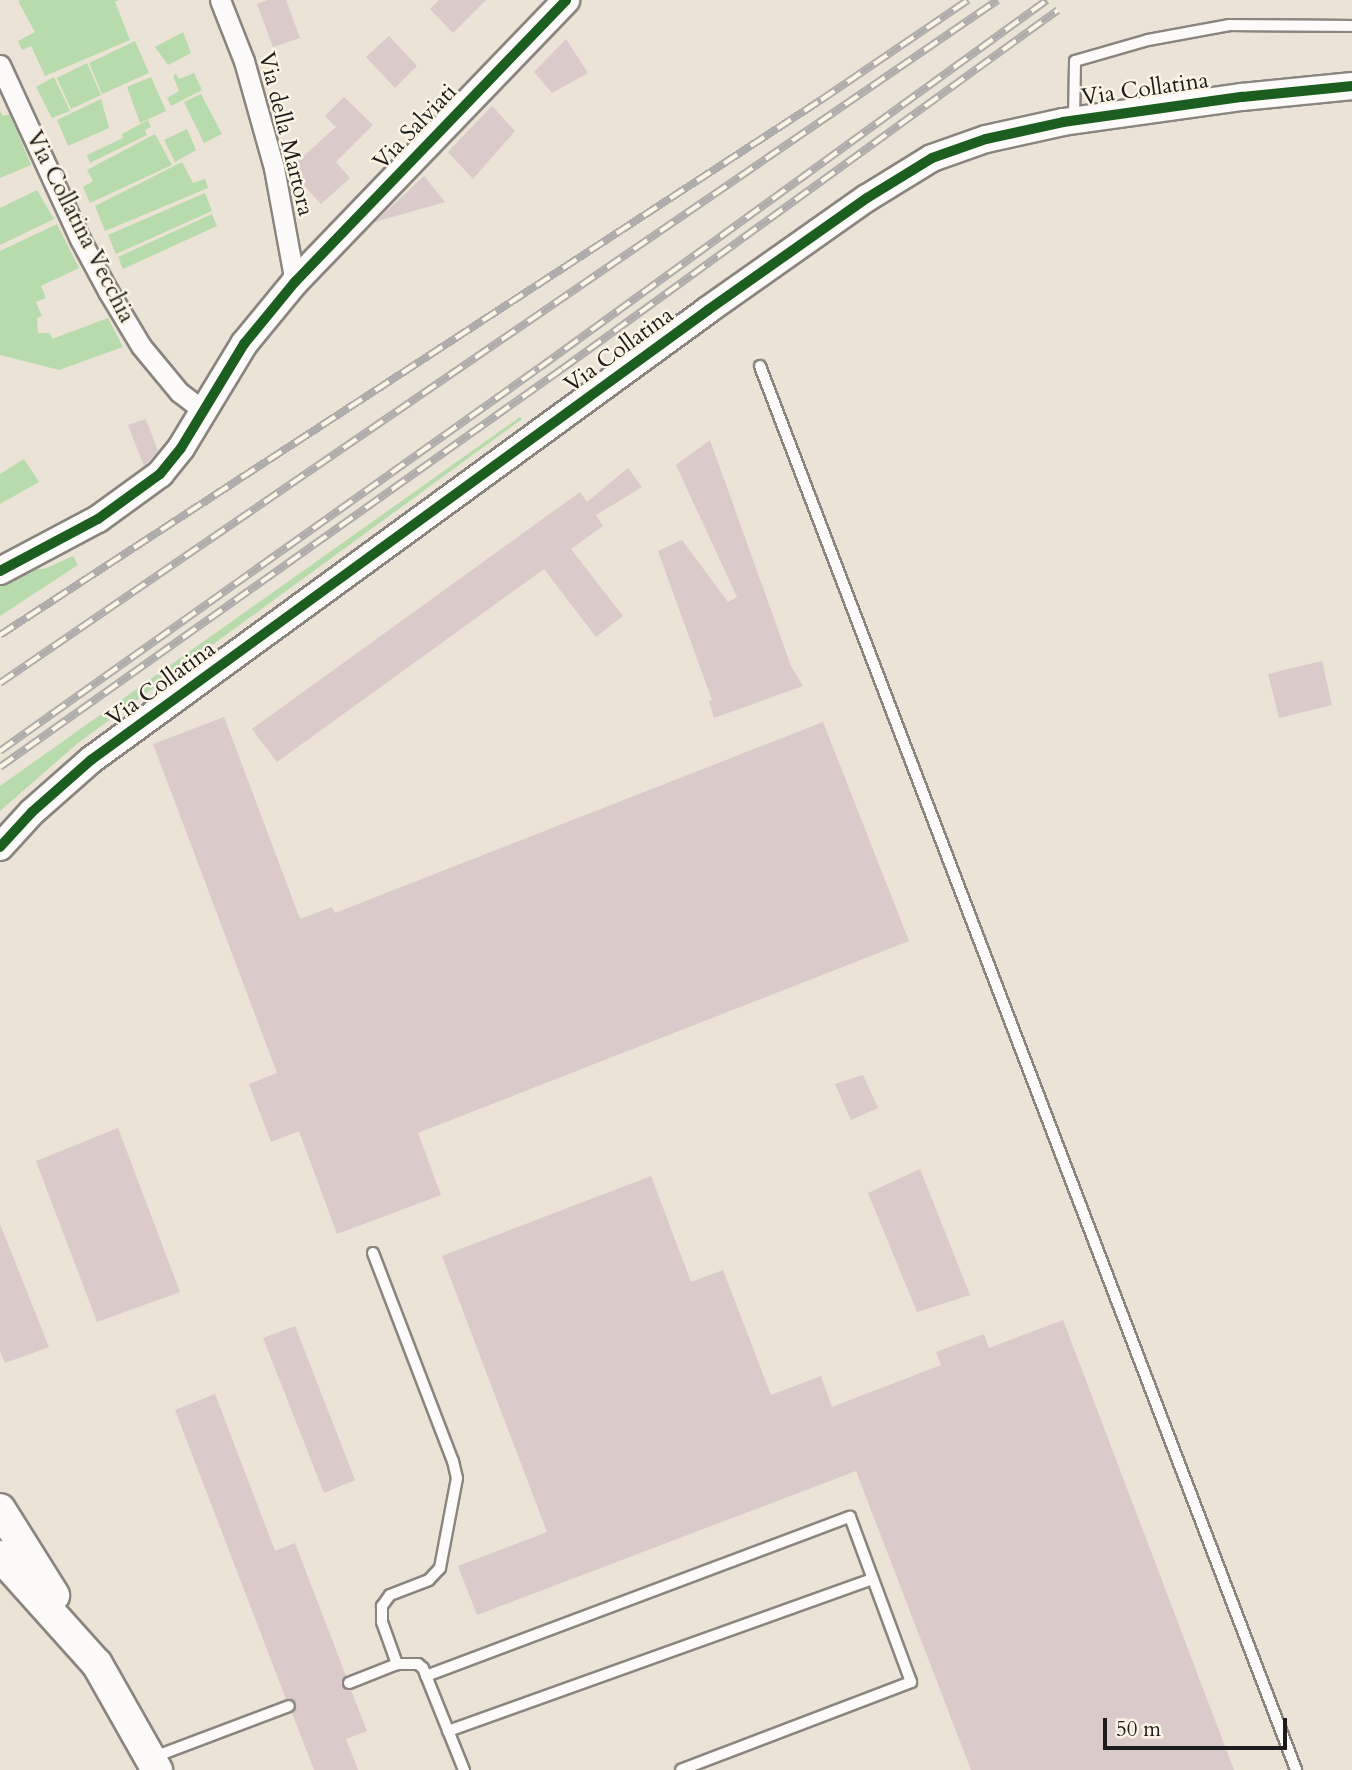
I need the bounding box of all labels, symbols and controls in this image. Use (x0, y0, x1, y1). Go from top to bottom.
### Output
street label: Via della Martora (252, 49, 320, 219)
street label: Via Collatina (1080, 66, 1210, 112)
street label: Via Salviati (367, 78, 463, 176)
street label: Via Collatina Vecchia (20, 127, 140, 327)
street label: Via Collatina (559, 301, 679, 399)
street label: Via Collatina (101, 635, 221, 733)
scale bar (1107, 1704, 1291, 1748)
text: 50 m (1116, 1715, 1161, 1744)

